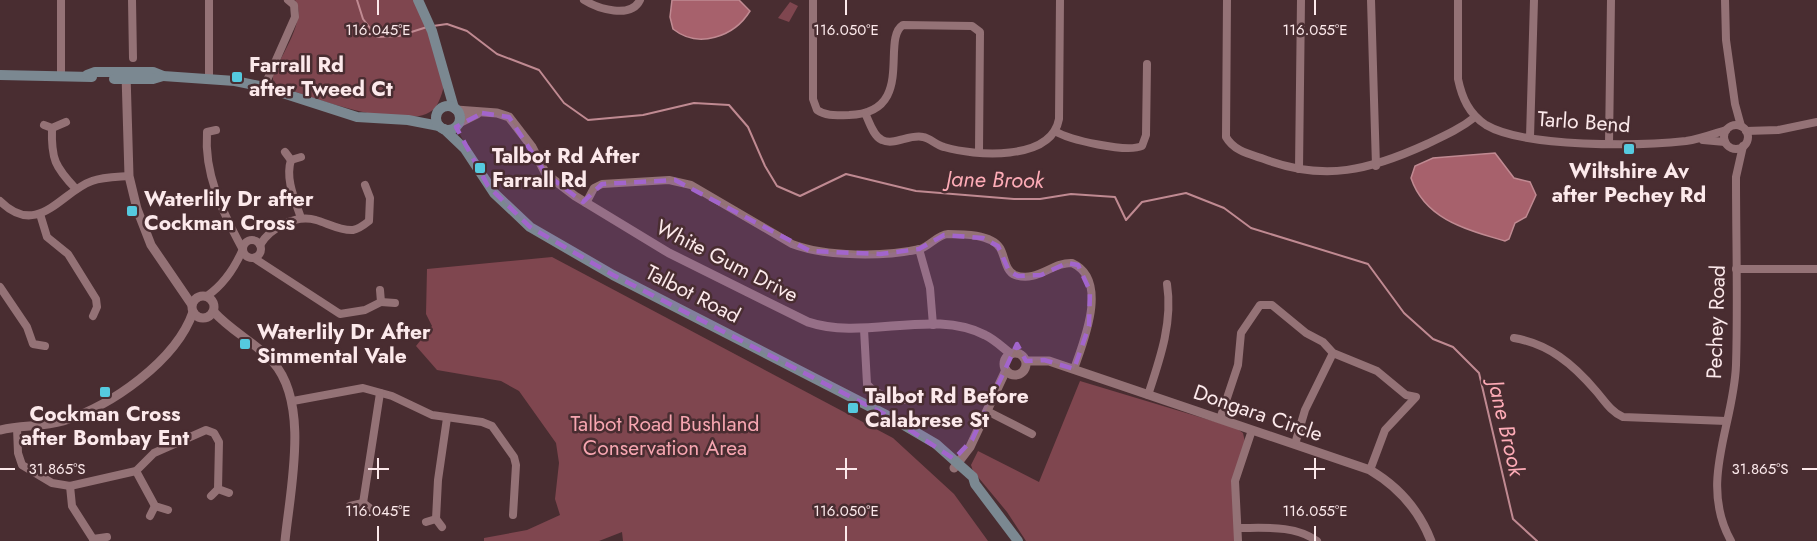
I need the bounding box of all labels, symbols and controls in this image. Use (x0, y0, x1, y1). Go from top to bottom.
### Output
text: 116.045°E (345, 19, 411, 41)
text: 116.050°E (813, 19, 879, 41)
text: 116.055°E (1283, 19, 1347, 41)
place label: Farrall Rd after Tweed Ct (249, 50, 393, 104)
marker: Farrall Rd after Tweed Ct (230, 70, 244, 84)
street label: Tarlo Bend (1537, 104, 1631, 140)
place label: Talbot Rd After Farrall Rd (492, 141, 640, 195)
marker: Wiltshire Av after Pechey Rd (1622, 142, 1636, 156)
place label: Wiltshire Av after Pechey Rd (1552, 156, 1706, 210)
marker: Talbot Rd After Farrall Rd (473, 161, 487, 175)
water label: Jane Brook (942, 162, 1046, 196)
place label: Waterlily Dr after Cockman Cross (144, 184, 314, 238)
marker: Waterlily Dr after Cockman Cross (125, 204, 139, 218)
street label: White Gum Drive (651, 212, 804, 310)
street label: Talbot Road (640, 257, 746, 331)
street label: Pechey Road (1699, 264, 1733, 380)
place label: Waterlily Dr After Simmental Vale (257, 317, 431, 371)
marker: Waterlily Dr After Simmental Vale (238, 337, 252, 351)
water label: Jane Brook (1480, 373, 1534, 481)
street label: Dongara Circle (1189, 377, 1327, 449)
place label: Talbot Rd Before Calabrese St (865, 381, 1029, 435)
marker: Cockman Cross after Bombay Ent (98, 385, 112, 399)
place label: Cockman Cross after Bombay Ent (21, 399, 190, 453)
marker: Talbot Rd Before Calabrese St (846, 401, 860, 415)
park label: Talbot Road Bushland Conservation Area (570, 409, 760, 463)
text: 31.865°S (28, 458, 86, 480)
text: 31.865°S (1731, 458, 1789, 480)
text: 116.045°E (345, 500, 411, 522)
text: 116.050°E (813, 500, 879, 522)
text: 116.055°E (1283, 500, 1347, 522)

